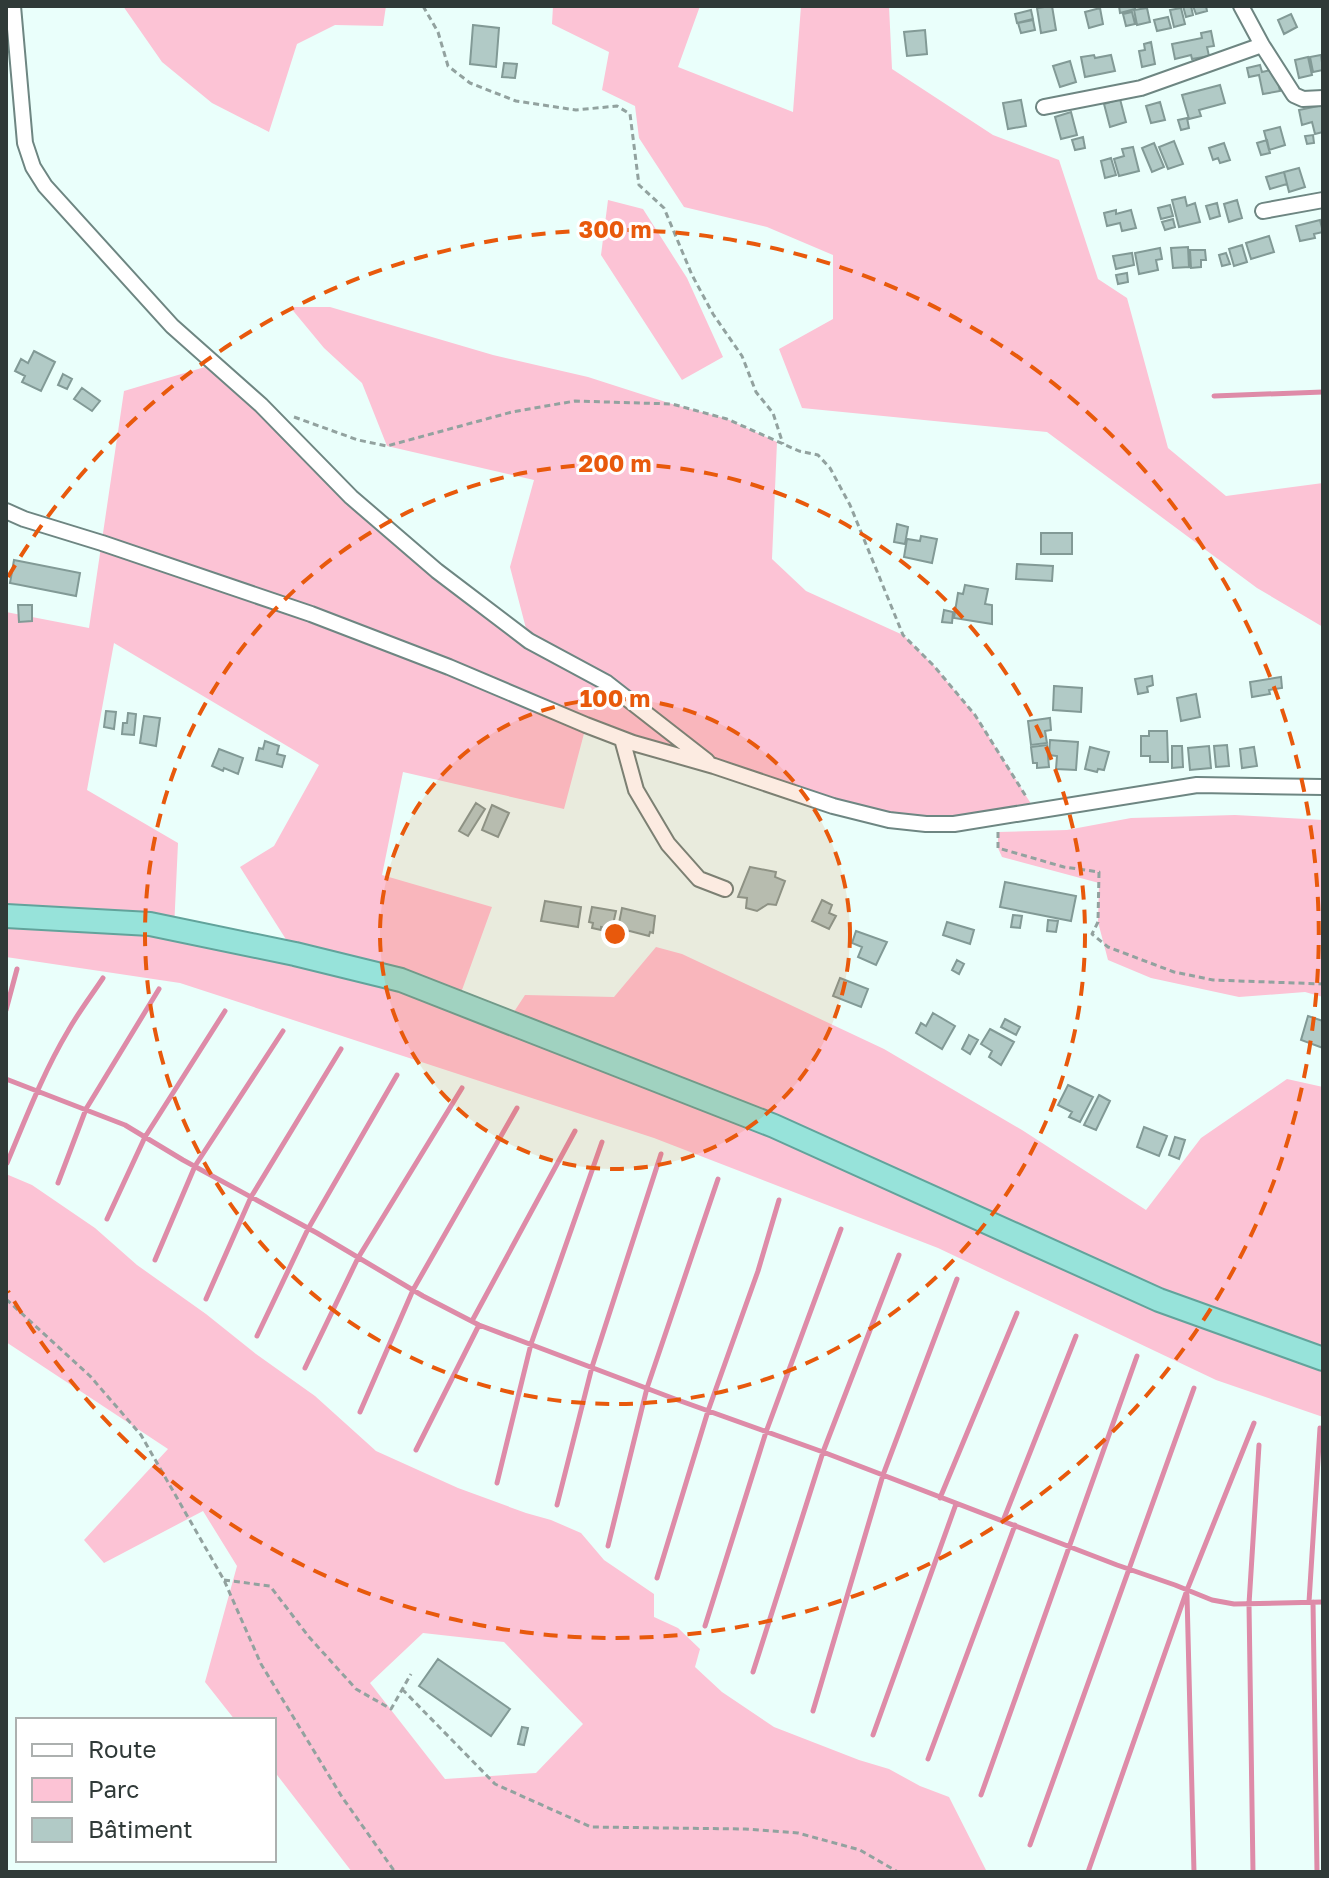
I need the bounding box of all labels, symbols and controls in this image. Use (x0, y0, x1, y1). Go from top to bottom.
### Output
text: 300 m (579, 214, 651, 243)
text: 200 m (579, 448, 651, 477)
text: 100 m (580, 683, 650, 712)
centre of rings (601, 920, 629, 948)
legend (16, 1718, 276, 1862)
text: Route (88, 1734, 157, 1763)
text: Parc (88, 1774, 139, 1803)
text: Bâtiment (88, 1814, 193, 1843)

